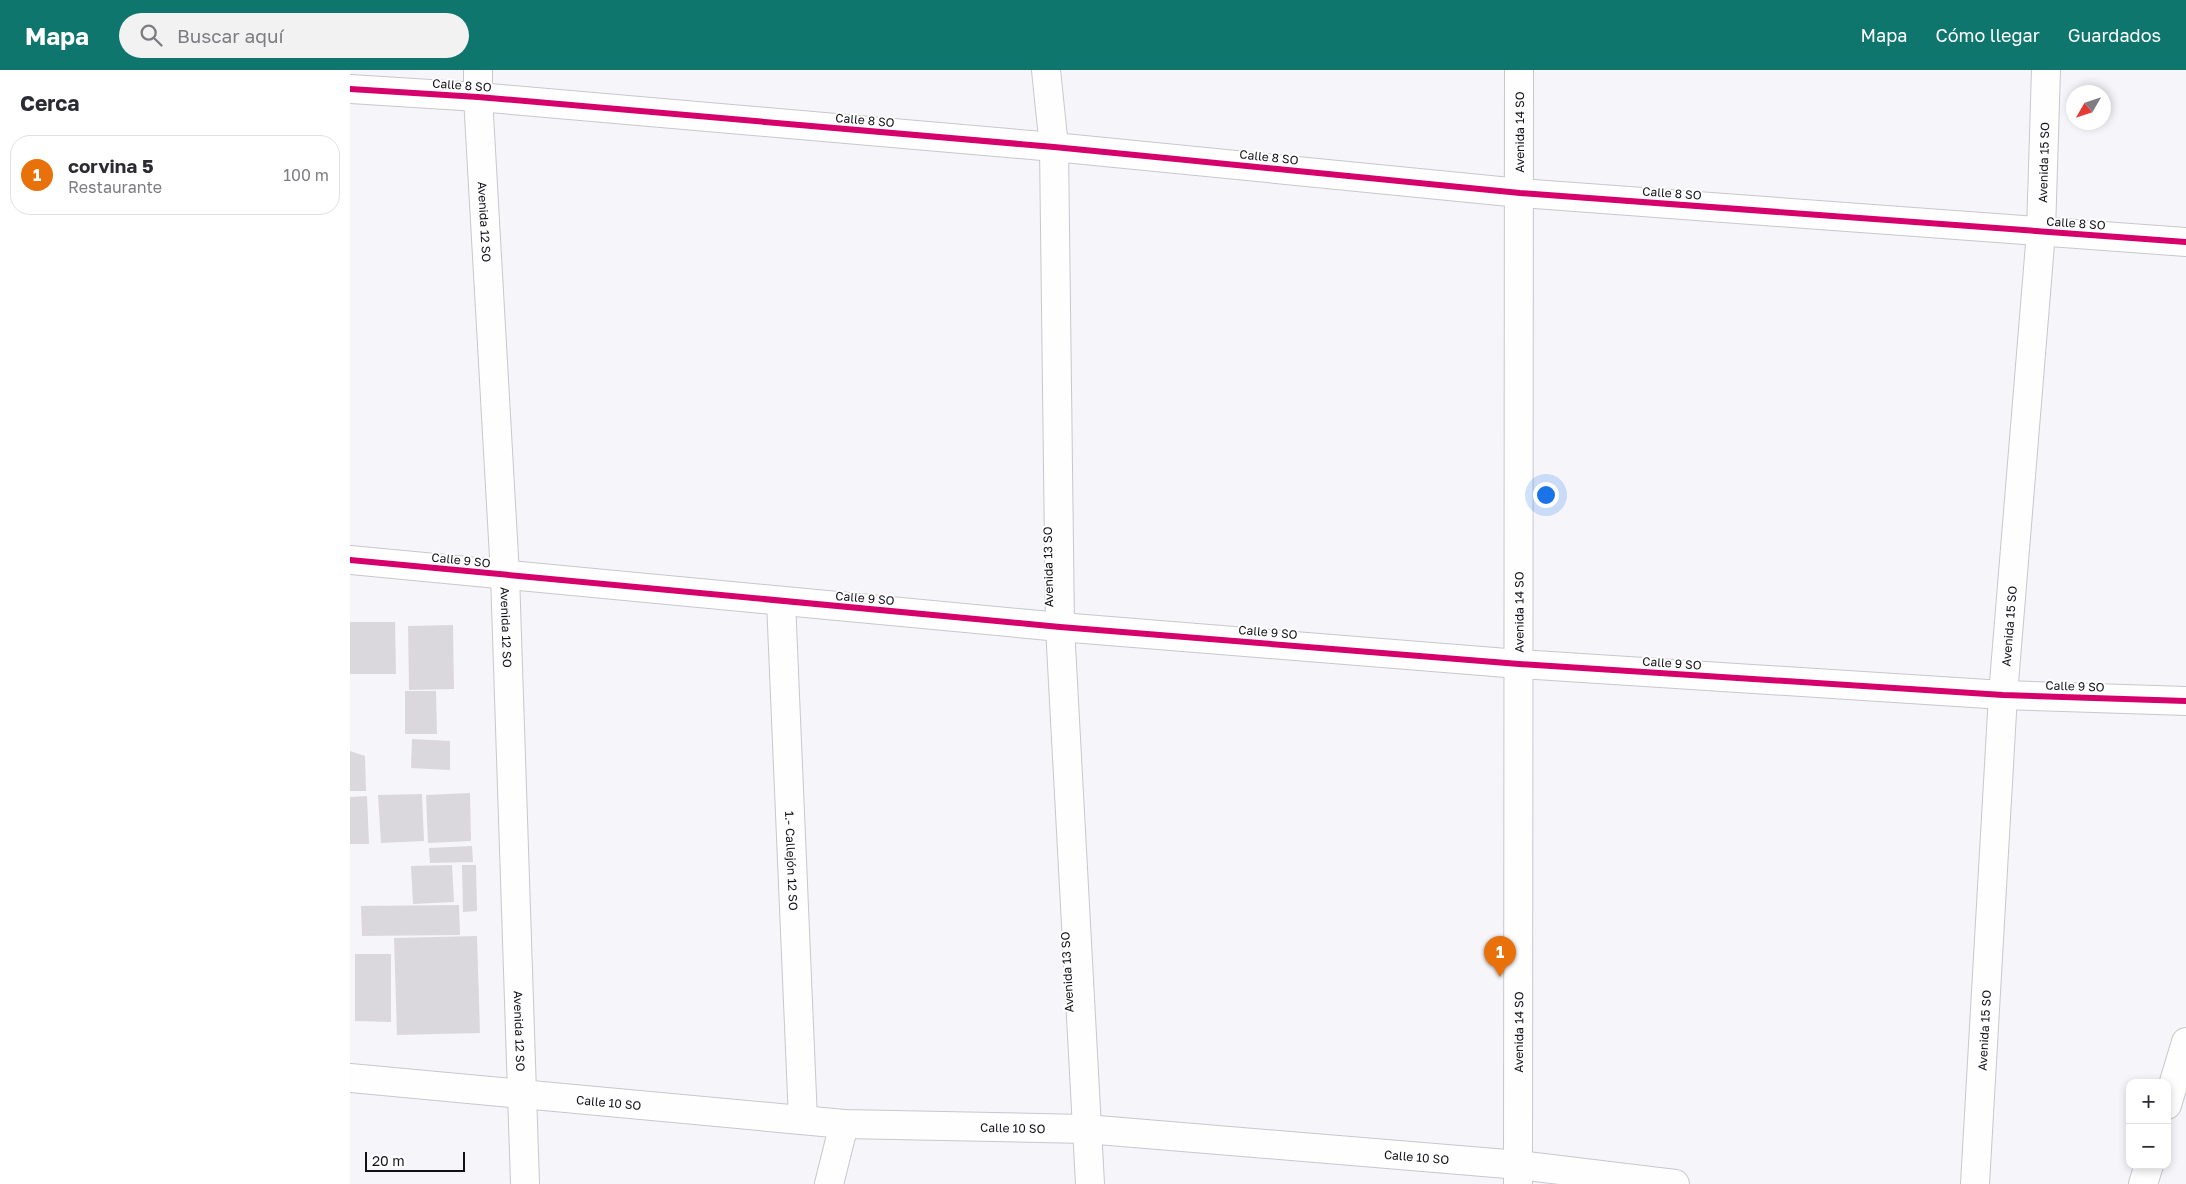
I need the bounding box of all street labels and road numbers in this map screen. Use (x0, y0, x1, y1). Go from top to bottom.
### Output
street label: Calle 8 SO (432, 75, 492, 95)
street label: Avenida 14 SO (1511, 91, 1526, 173)
street label: Calle 8 SO (835, 110, 895, 130)
street label: Avenida 15 SO (2034, 122, 2052, 203)
street label: Calle 8 SO (1239, 146, 1299, 168)
street label: Avenida 12 SO (475, 181, 495, 263)
street label: Calle 8 SO (1642, 183, 1702, 203)
street label: Calle 8 SO (2046, 213, 2106, 233)
street label: Avenida 13 SO (1040, 526, 1056, 608)
street label: Calle 9 SO (431, 549, 491, 571)
street label: Avenida 14 SO (1511, 571, 1526, 653)
street label: Avenida 15 SO (1998, 585, 2019, 667)
street label: Avenida 12 SO (498, 587, 516, 668)
street label: Calle 9 SO (835, 588, 895, 608)
street label: Calle 9 SO (1238, 622, 1298, 642)
street label: Calle 9 SO (1642, 653, 1702, 673)
street label: Calle 9 SO (2045, 677, 2105, 695)
street label: 1.- Callejón 12 SO (782, 811, 802, 911)
street label: Avenida 13 SO (1057, 931, 1077, 1013)
street label: Avenida 15 SO (1974, 989, 1994, 1071)
street label: Avenida 12 SO (511, 990, 529, 1072)
street label: Avenida 14 SO (1511, 991, 1526, 1073)
street label: Calle 10 SO (576, 1092, 642, 1113)
street label: Calle 10 SO (980, 1119, 1046, 1136)
street label: Calle 10 SO (1383, 1146, 1450, 1167)

